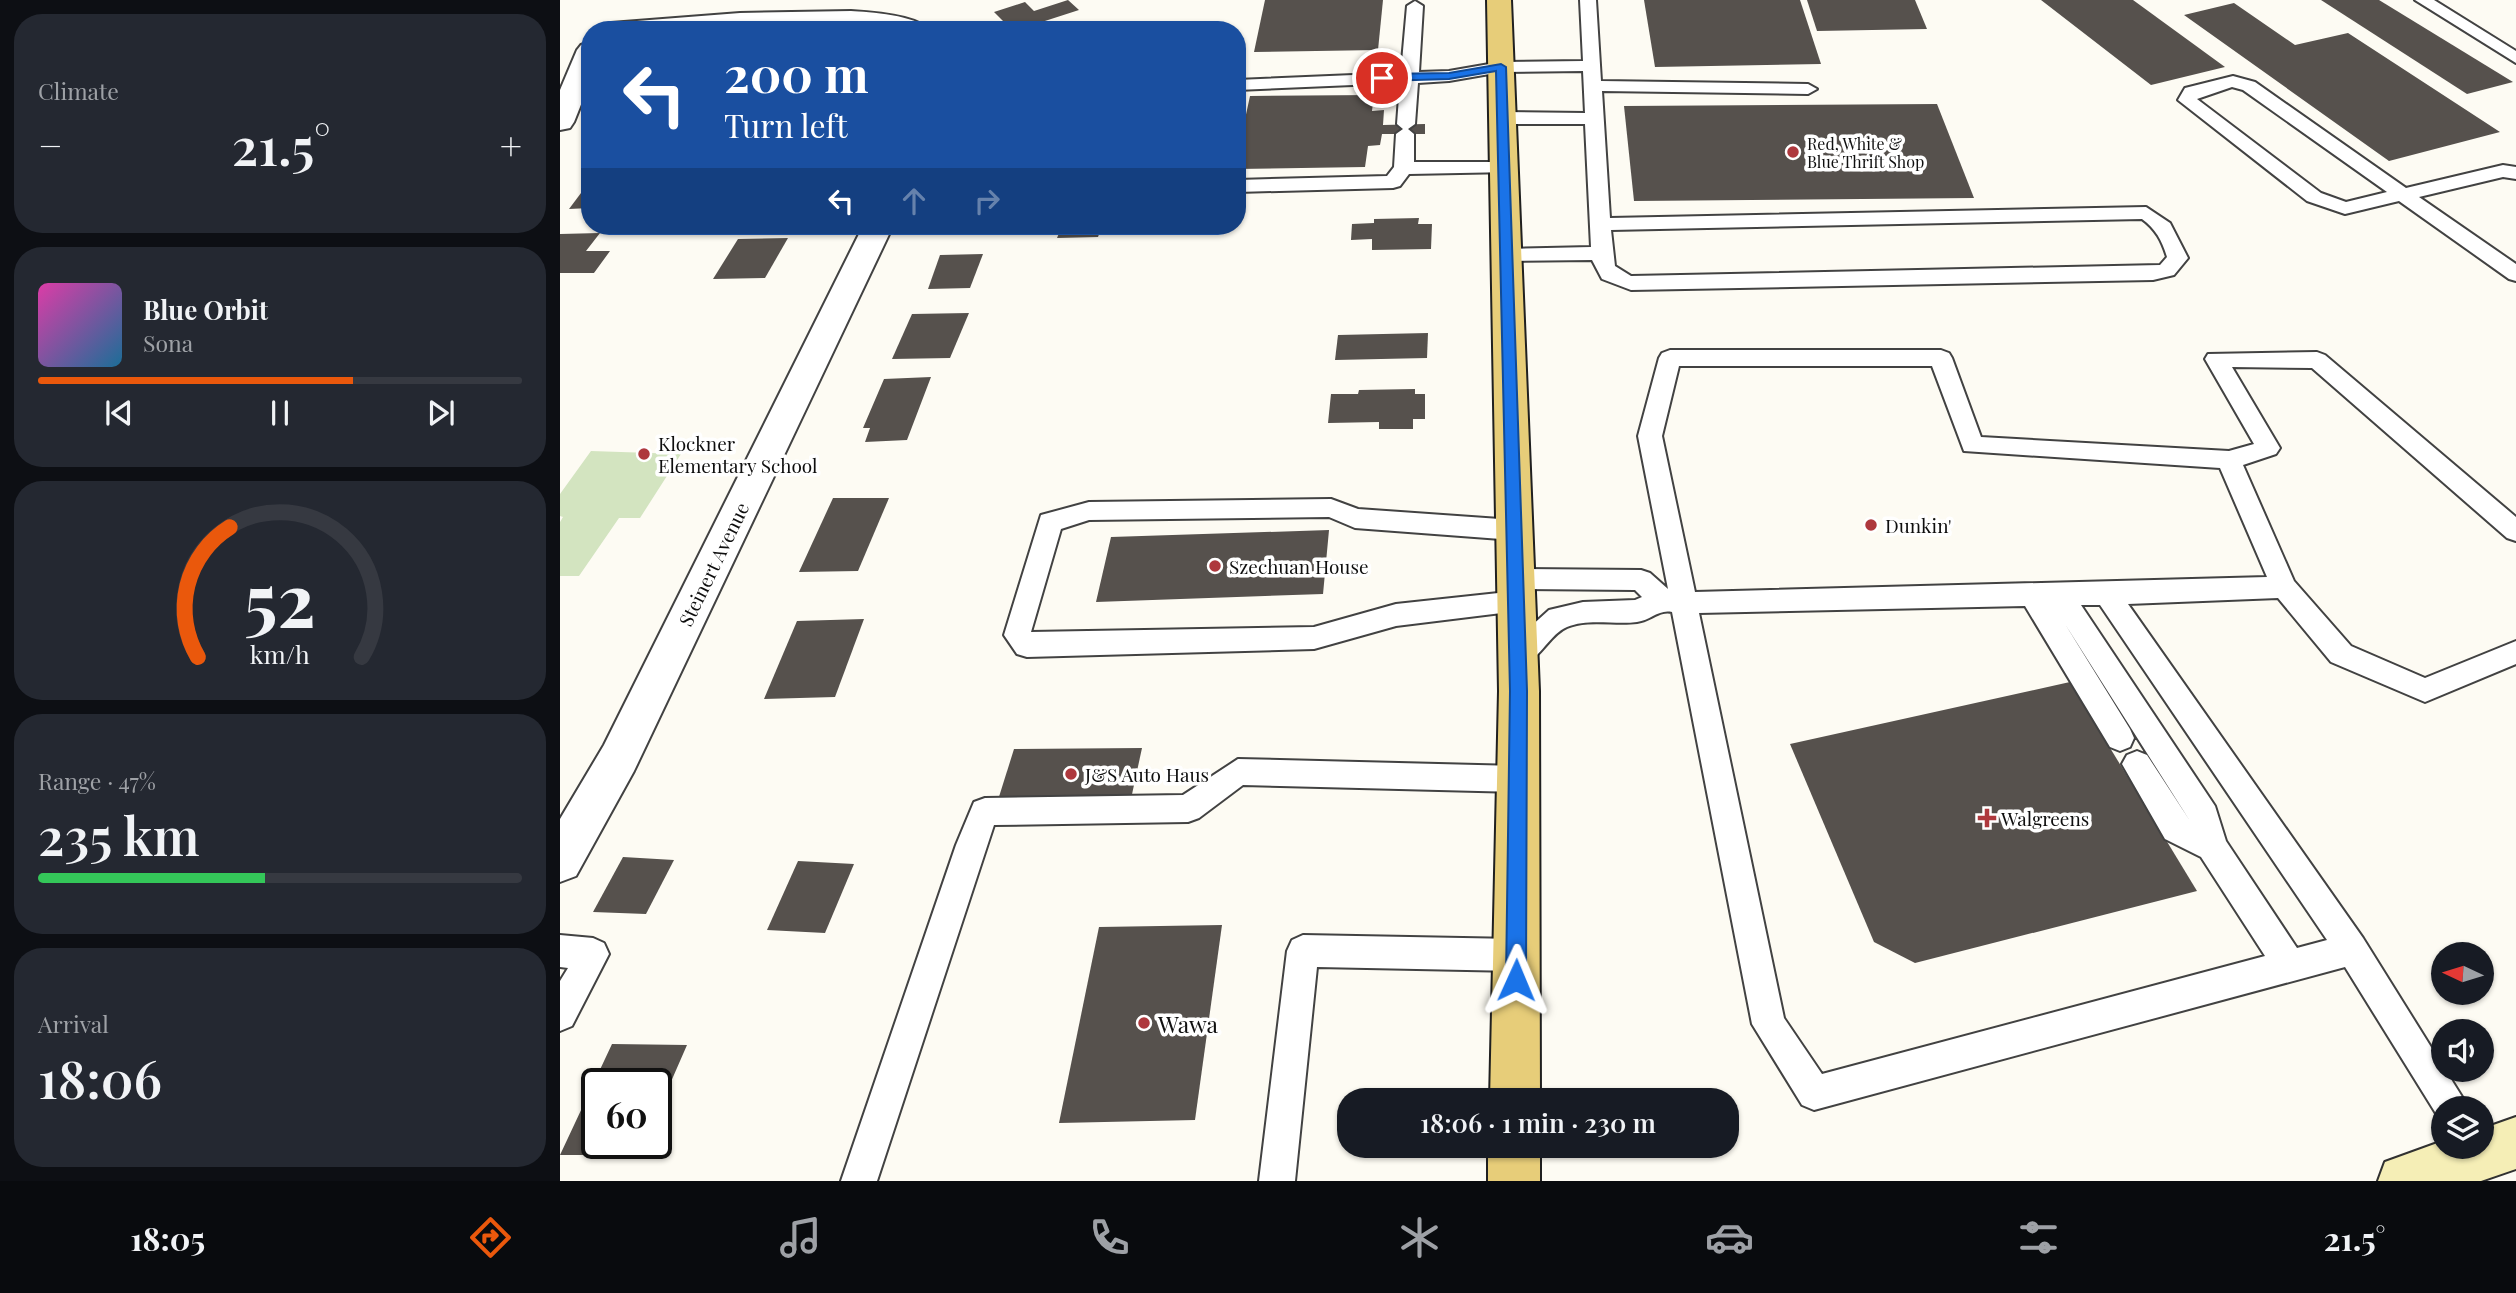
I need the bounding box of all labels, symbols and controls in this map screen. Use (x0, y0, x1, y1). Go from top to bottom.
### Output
text: 200 m (724, 40, 869, 105)
pin (1352, 48, 1412, 108)
icon: left (609, 49, 700, 140)
icon: arrive (1363, 59, 1401, 97)
text: Climate (38, 75, 119, 106)
text: Turn left (724, 103, 848, 146)
text: 21.5° (232, 110, 331, 179)
text: − (38, 119, 63, 170)
text: + (500, 119, 522, 170)
place label: Red, White & Blue Thrift Shop (1807, 133, 1924, 172)
marker: Red, White & Blue Thrift Shop (1785, 144, 1801, 160)
icon: left (822, 182, 860, 220)
icon: ahead (895, 182, 933, 220)
icon: right (968, 182, 1006, 220)
text: Blue Orbit (143, 292, 268, 327)
text: Sona (143, 327, 193, 358)
icon: previous (100, 394, 138, 432)
icon: pause (261, 394, 299, 432)
icon: next (422, 394, 460, 432)
place label: Klockner Elementary School (658, 430, 818, 478)
marker: Klockner Elementary School (636, 446, 652, 462)
street label: Steinert Avenue (672, 498, 754, 630)
place label: Dunkin' (1885, 512, 1952, 538)
marker: Dunkin' (1863, 517, 1879, 533)
text: 52 (244, 548, 316, 645)
place label: Szechuan House (1229, 553, 1369, 579)
marker: Szechuan House (1207, 558, 1223, 574)
text: km/h (250, 636, 310, 669)
place label: J&S Auto Haus (1084, 761, 1209, 787)
text: Range · 47% (38, 765, 156, 796)
marker: J&S Auto Haus (1063, 766, 1079, 782)
text: 235 km (38, 800, 200, 869)
place label: Walgreens (2000, 805, 2089, 831)
marker: Walgreens (1979, 810, 1995, 826)
north arrow (2431, 942, 2494, 1004)
map controls (2431, 942, 2494, 1159)
position arrow (1479, 943, 1553, 1017)
text: Arrival (38, 1008, 109, 1039)
place label: Wawa (1157, 1008, 1219, 1039)
marker: Wawa (1136, 1015, 1152, 1031)
button: sound (2431, 1019, 2494, 1082)
text: 18:06 (38, 1043, 162, 1112)
speed limit sign: 60 (581, 1068, 672, 1159)
button: layers (2431, 1096, 2494, 1159)
text: 18:06 · 1 min · 230 m (1420, 1105, 1656, 1140)
icon: directions (466, 1213, 515, 1262)
icon: music (776, 1213, 825, 1262)
icon: phone (1085, 1213, 1134, 1262)
icon: climate (1395, 1213, 1444, 1262)
icon: car (1705, 1213, 1754, 1262)
icon: filters (2014, 1213, 2063, 1262)
text: 18:05 (130, 1216, 205, 1259)
text: 21.5° (2324, 1216, 2386, 1259)

